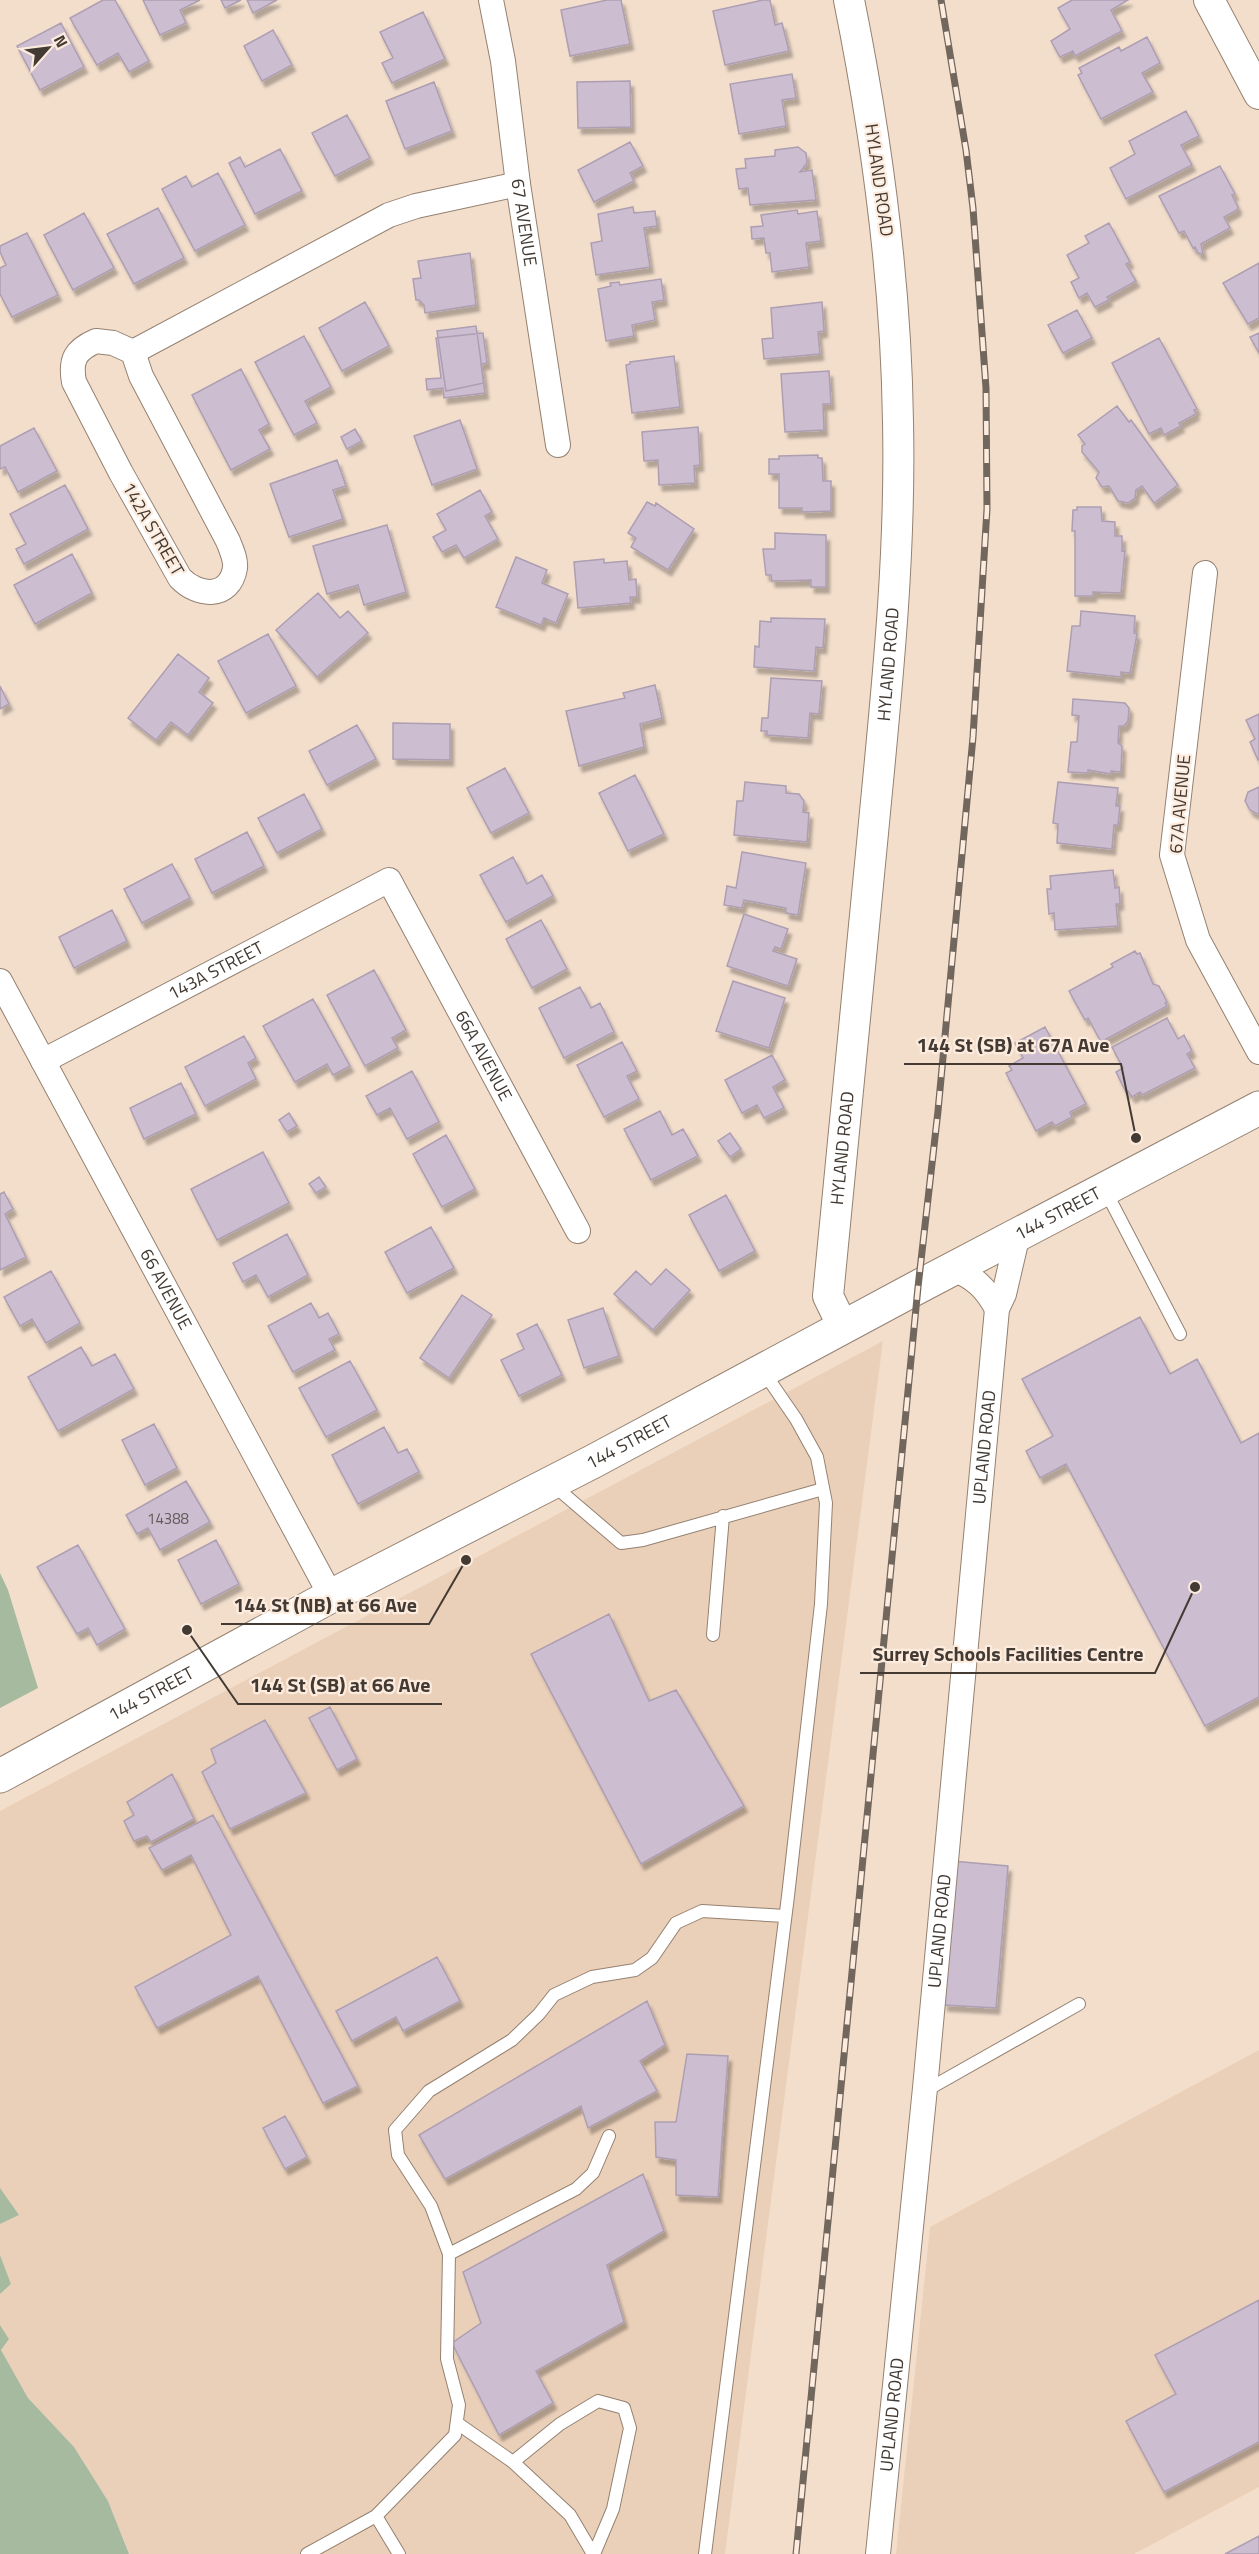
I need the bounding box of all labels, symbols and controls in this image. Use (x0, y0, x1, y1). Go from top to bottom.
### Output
north arrow (18, 18, 78, 78)
text: N (48, 30, 74, 51)
street label: HYLAND ROAD (858, 122, 901, 238)
street label: 67 AVENUE (504, 177, 544, 268)
street label: 142A STREET (116, 477, 192, 581)
street label: HYLAND ROAD (870, 606, 906, 722)
street label: 67A AVENUE (1162, 753, 1197, 855)
street label: 143A STREET (163, 934, 269, 1006)
street label: 66A AVENUE (449, 1005, 519, 1106)
callout: 144 St (SB) at 67A Ave (904, 1026, 1121, 1064)
text: 144 St (SB) at 67A Ave (917, 1029, 1109, 1060)
street label: HYLAND ROAD (823, 1090, 861, 1206)
street label: 144 STREET (1010, 1179, 1106, 1247)
street label: 66 AVENUE (133, 1244, 199, 1334)
street label: UPLAND ROAD (965, 1389, 1002, 1505)
street label: 144 STREET (581, 1407, 677, 1476)
house number: 14388 (147, 1507, 189, 1530)
callout: 144 St (NB) at 66 Ave (221, 1586, 429, 1624)
text: 144 St (NB) at 66 Ave (233, 1589, 417, 1620)
callout: Surrey Schools Facilities Centre (860, 1635, 1155, 1673)
text: Surrey Schools Facilities Centre (872, 1638, 1144, 1669)
street label: 144 STREET (103, 1659, 199, 1728)
callout: 144 St (SB) at 66 Ave (238, 1666, 442, 1704)
text: 144 St (SB) at 66 Ave (250, 1669, 430, 1700)
street label: UPLAND ROAD (920, 1873, 958, 1989)
street label: UPLAND ROAD (872, 2356, 911, 2473)

